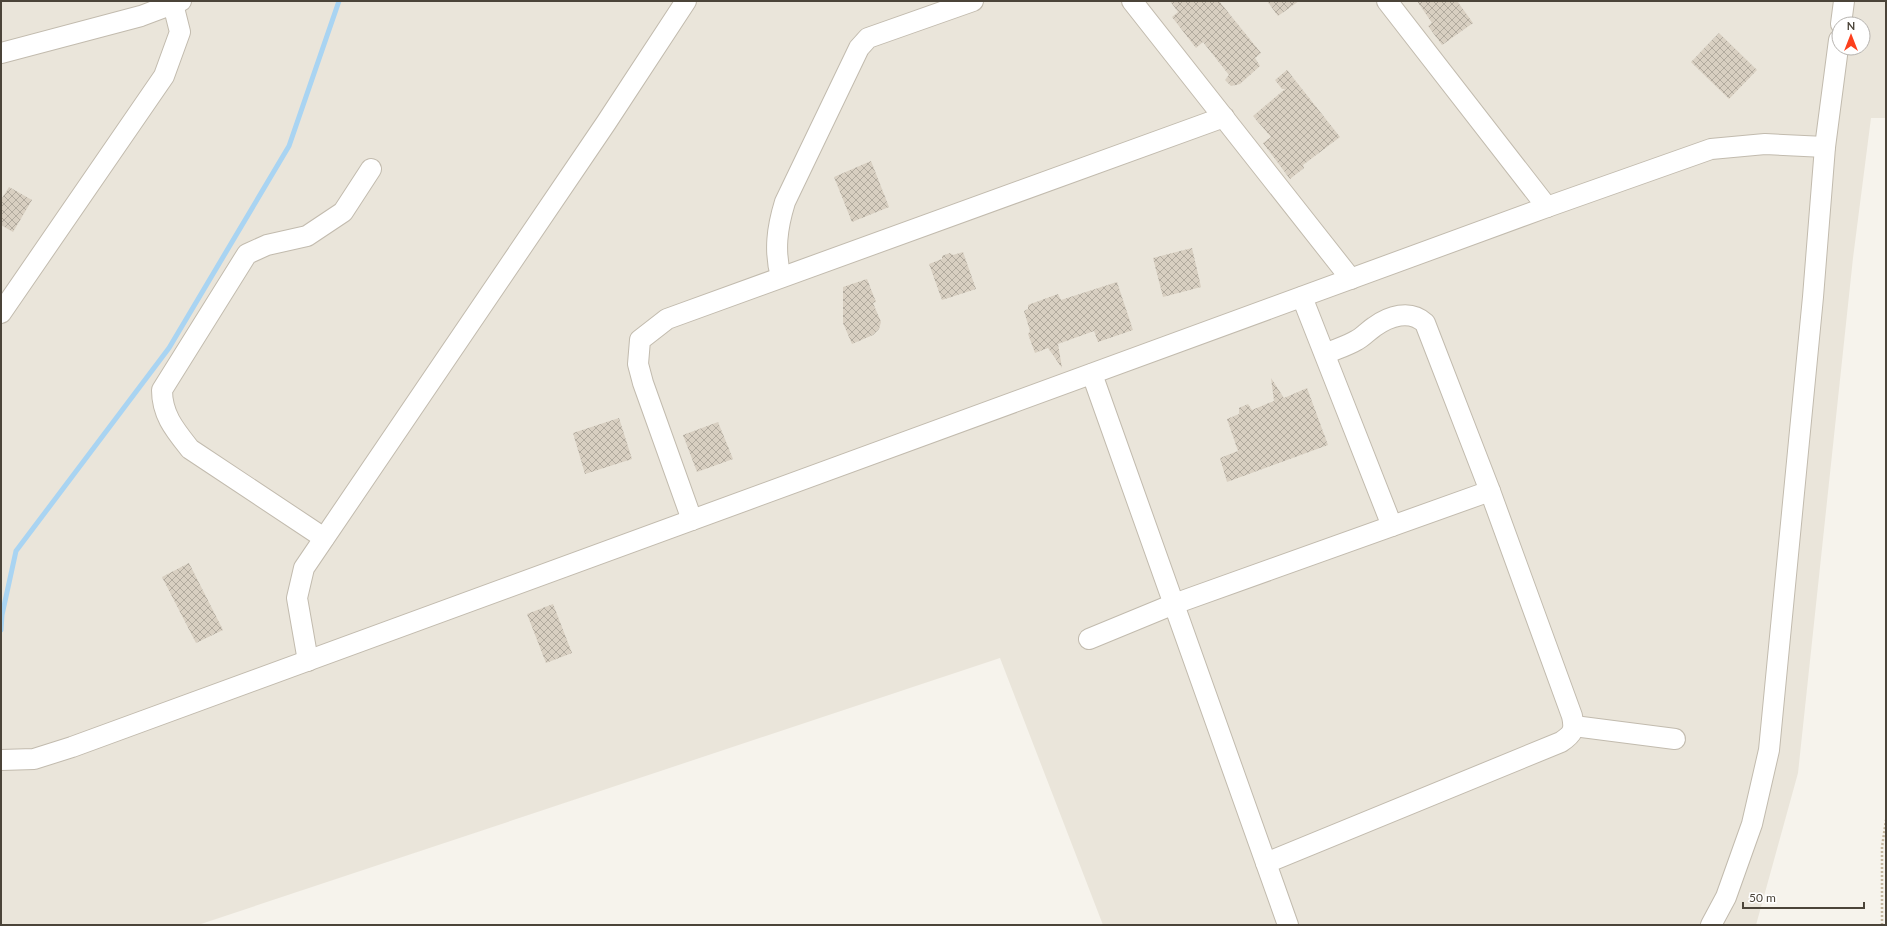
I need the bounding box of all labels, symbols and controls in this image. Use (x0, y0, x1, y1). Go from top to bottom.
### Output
north arrow (1831, 16, 1871, 56)
text: N (1847, 19, 1855, 32)
scale bar (1743, 884, 1864, 910)
text: 50 m (1749, 890, 1776, 905)

